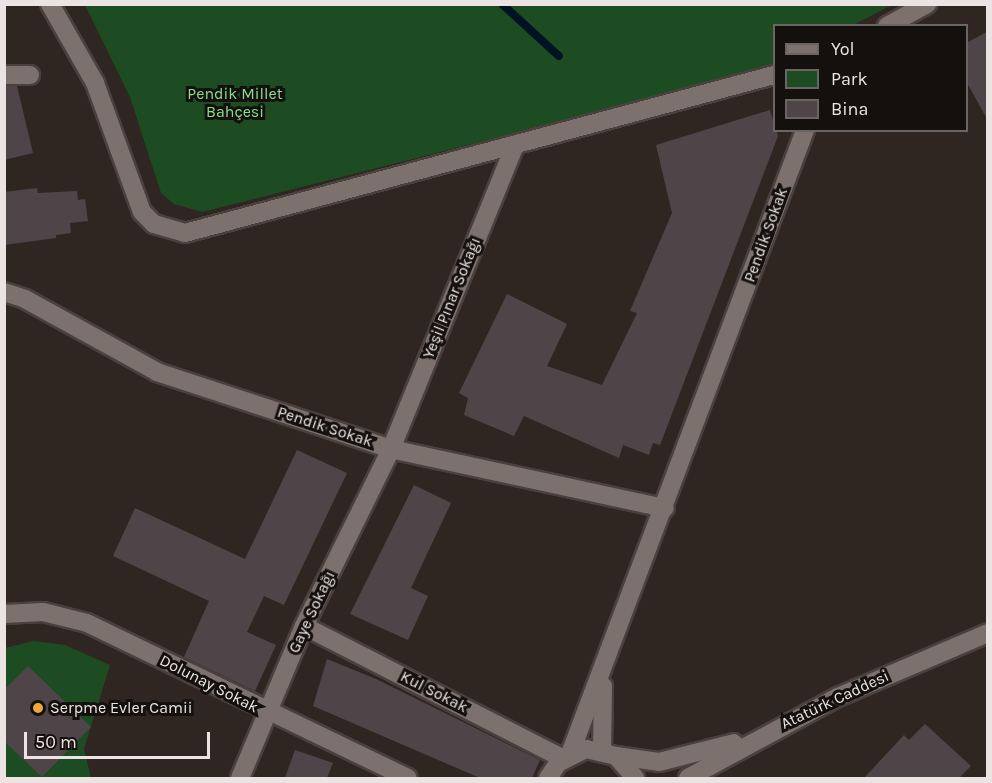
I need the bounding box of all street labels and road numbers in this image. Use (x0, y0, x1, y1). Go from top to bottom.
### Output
street label: Pendik Sokak (740, 185, 792, 285)
street label: Yeşil Pınar Sokağı (419, 235, 485, 361)
street label: Pendik Sokak (275, 403, 375, 451)
street label: Gaye Sokağı (285, 568, 339, 656)
street label: Dolunay Sokak (156, 651, 262, 717)
street label: Kul Sokak (397, 667, 471, 717)
street label: Atatürk Caddesi (778, 667, 892, 733)

